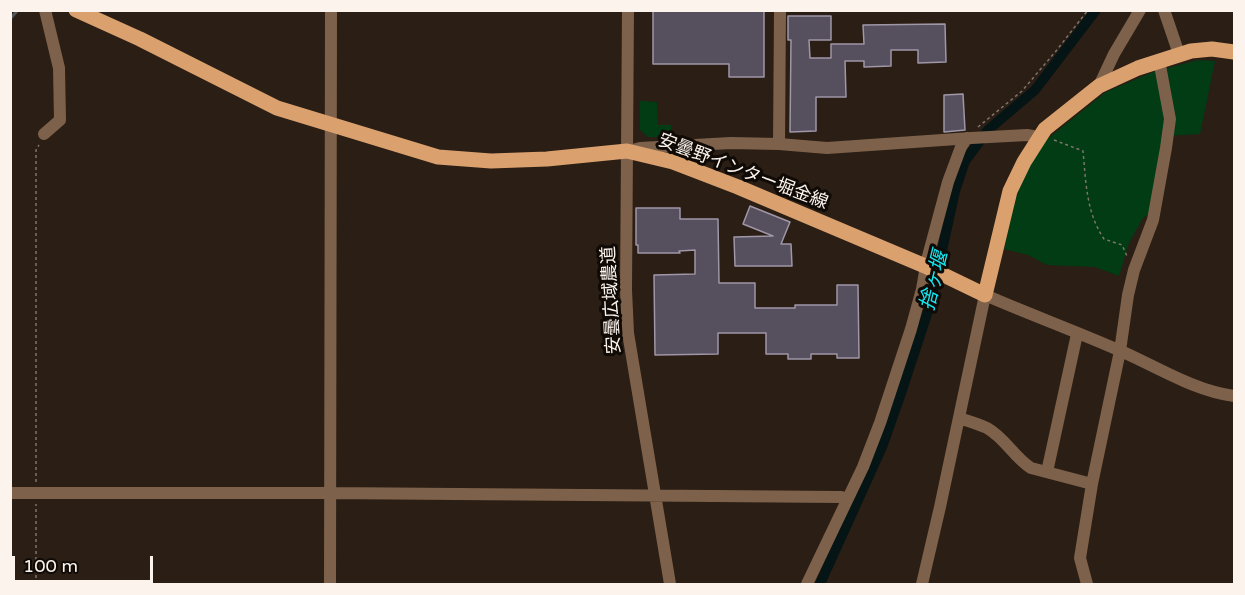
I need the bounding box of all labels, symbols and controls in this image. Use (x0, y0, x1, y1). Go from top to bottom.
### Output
street label: 安曇野インター堀金線 (655, 130, 831, 214)
street label: 安曇広域農道 (598, 246, 626, 354)
water label: 捨ヶ堰 (916, 249, 954, 313)
scale bar (15, 544, 156, 582)
text: 100 m (23, 555, 78, 577)

